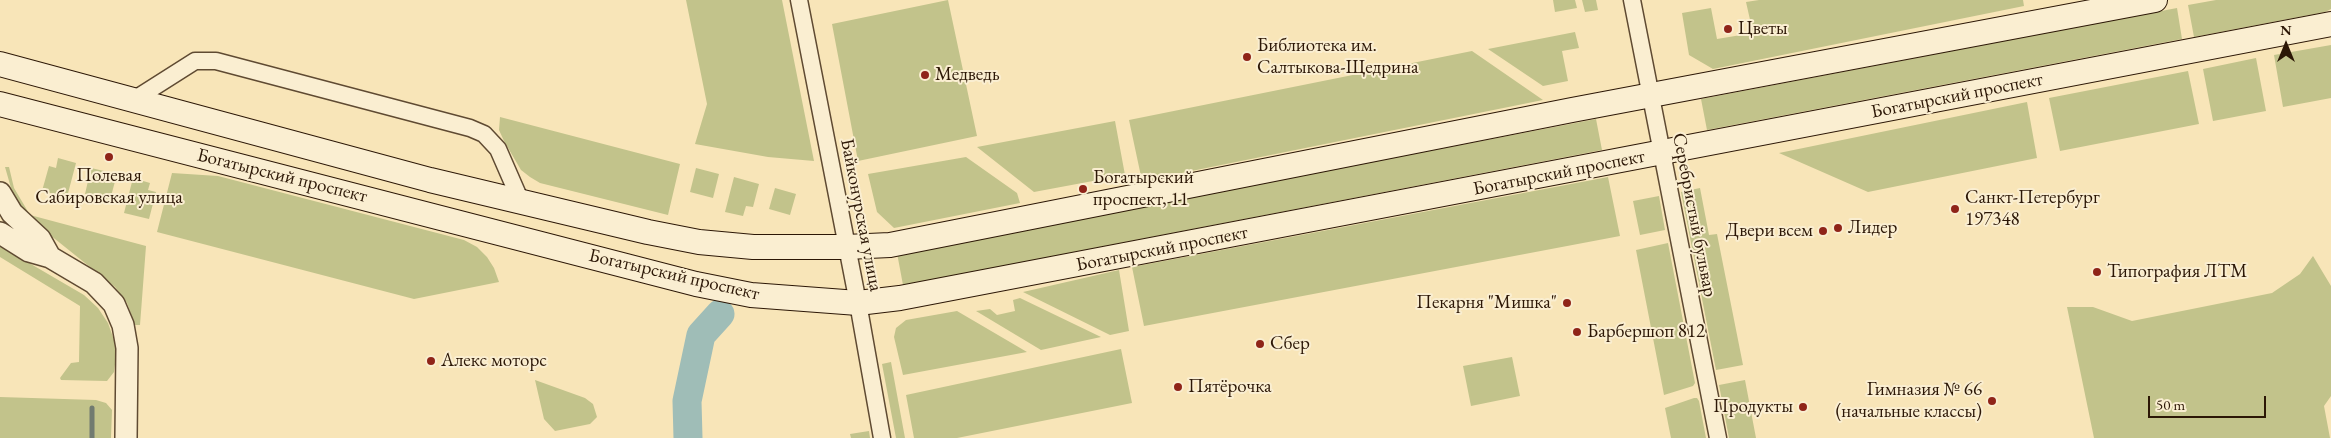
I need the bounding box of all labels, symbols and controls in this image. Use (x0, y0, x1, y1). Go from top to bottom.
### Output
place label: Цветы (1738, 18, 1788, 40)
north arrow (2261, 20, 2311, 70)
text: N (2280, 21, 2292, 39)
marker: Цветы (1722, 23, 1734, 35)
place label: Библиотека им. Салтыкова-Щедрина (1257, 35, 1419, 79)
marker: Библиотека им. Салтыкова-Щедрина (1241, 51, 1253, 63)
place label: Медведь (935, 64, 1000, 86)
street label: Богатырский проспект (1869, 68, 2045, 124)
marker: Медведь (919, 69, 931, 81)
street label: Серебристый бульвар (1667, 131, 1721, 299)
street label: Байконурская улица (835, 137, 887, 293)
street label: Богатырский проспект (195, 144, 369, 208)
street label: Богатырский проспект (1471, 145, 1647, 201)
marker: Полевая Сабировская улица (103, 151, 115, 163)
place label: Полевая Сабировская улица (35, 165, 183, 209)
place label: Богатырский проспект, 11 (1093, 167, 1194, 211)
marker: Богатырский проспект, 11 (1077, 183, 1089, 195)
place label: Санкт-Петербург 197348 (1965, 187, 2100, 231)
marker: Санкт-Петербург 197348 (1949, 203, 1961, 215)
place label: Лидер (1848, 217, 1897, 239)
place label: Двери всем (1726, 220, 1813, 242)
street label: Богатырский проспект (1074, 221, 1250, 277)
marker: Лидер (1832, 222, 1844, 234)
marker: Двери всем (1817, 225, 1829, 237)
street label: Богатырский проспект (586, 244, 762, 306)
place label: Типография ЛТМ (2107, 261, 2247, 283)
marker: Типография ЛТМ (2091, 266, 2103, 278)
place label: Пекарня "Мишка" (1416, 292, 1557, 314)
marker: Пекарня "Мишка" (1561, 297, 1573, 309)
place label: Барбершоп 812 (1587, 321, 1705, 343)
marker: Барбершоп 812 (1571, 326, 1583, 338)
place label: Сбер (1270, 333, 1310, 355)
marker: Сбер (1254, 338, 1266, 350)
place label: Алекс моторс (441, 350, 547, 372)
marker: Алекс моторс (425, 355, 437, 367)
place label: Пятёрочка (1188, 376, 1272, 398)
place label: Гимназия № 66 (начальные классы) (1835, 379, 1982, 423)
marker: Пятёрочка (1172, 381, 1184, 393)
scale bar (2151, 386, 2268, 418)
marker: Гимназия № 66 (начальные классы) (1986, 395, 1998, 407)
text: 50 m (2156, 395, 2185, 414)
place label: Продукты (1713, 396, 1793, 418)
marker: Продукты (1797, 401, 1809, 413)

